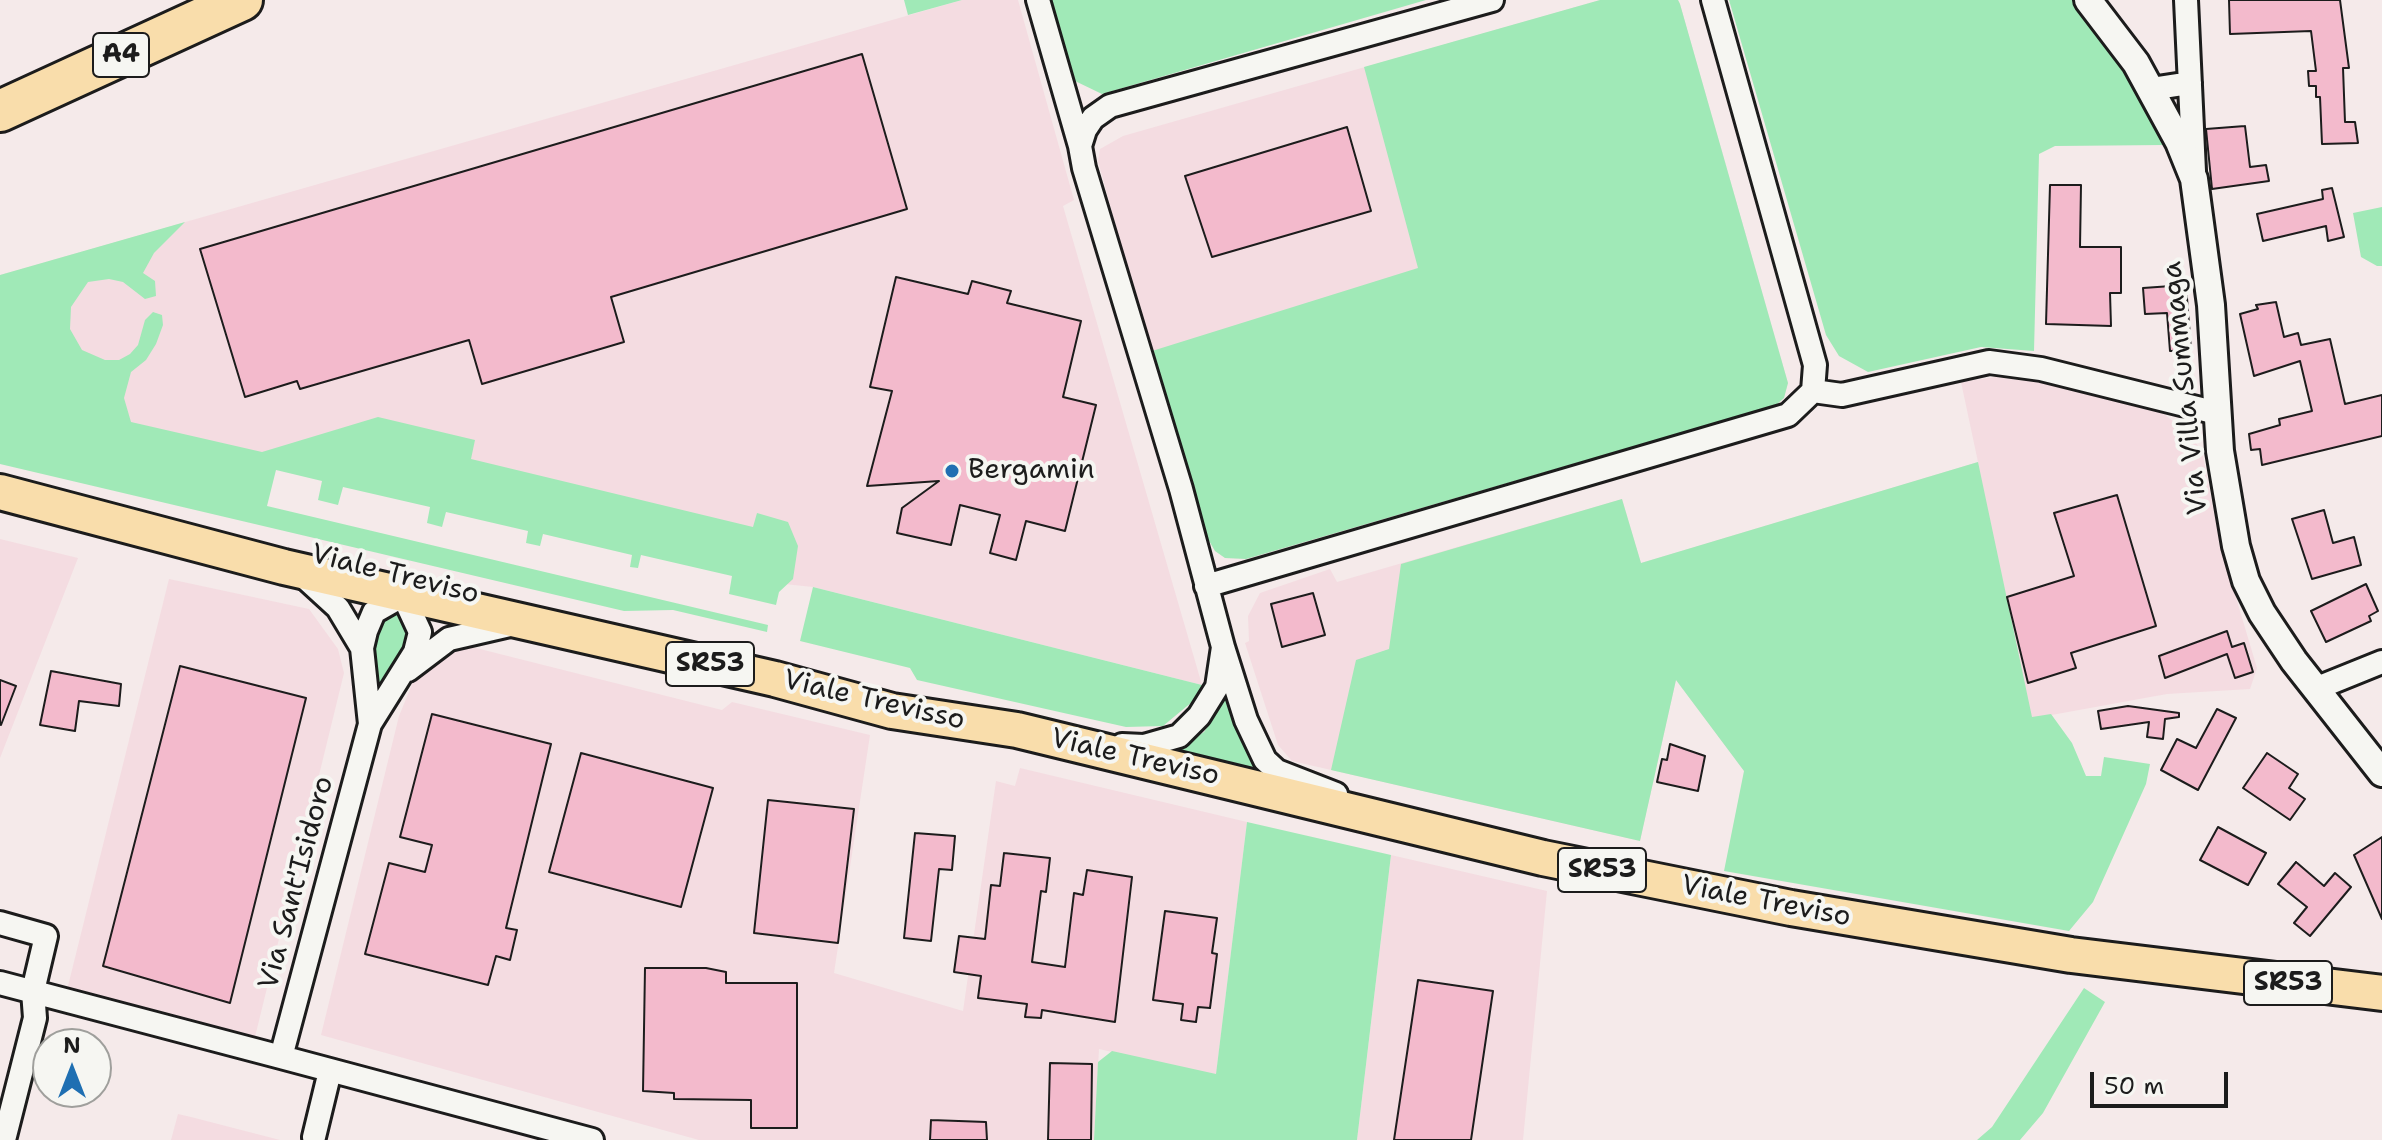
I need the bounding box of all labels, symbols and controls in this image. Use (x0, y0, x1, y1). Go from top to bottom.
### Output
road number: A4 (93, 33, 149, 77)
street label: Via Villa Summaga (2156, 260, 2216, 516)
place label: Bergamin (968, 454, 1095, 488)
marker: Bergamin (943, 462, 961, 480)
street label: Viale Treviso (308, 538, 482, 612)
road number: SR53 (666, 642, 754, 686)
street label: Viale Trevisso (780, 664, 968, 738)
street label: Viale Treviso (1048, 722, 1222, 794)
street label: Via Sant'Isidoro (252, 773, 342, 993)
road number: SR53 (1558, 848, 1646, 892)
street label: Viale Treviso (1679, 869, 1853, 935)
road number: SR53 (2244, 961, 2332, 1005)
north arrow (32, 1028, 112, 1108)
text: N (63, 1031, 81, 1060)
scale bar (2094, 1056, 2232, 1106)
text: 50 m (2104, 1070, 2164, 1102)

